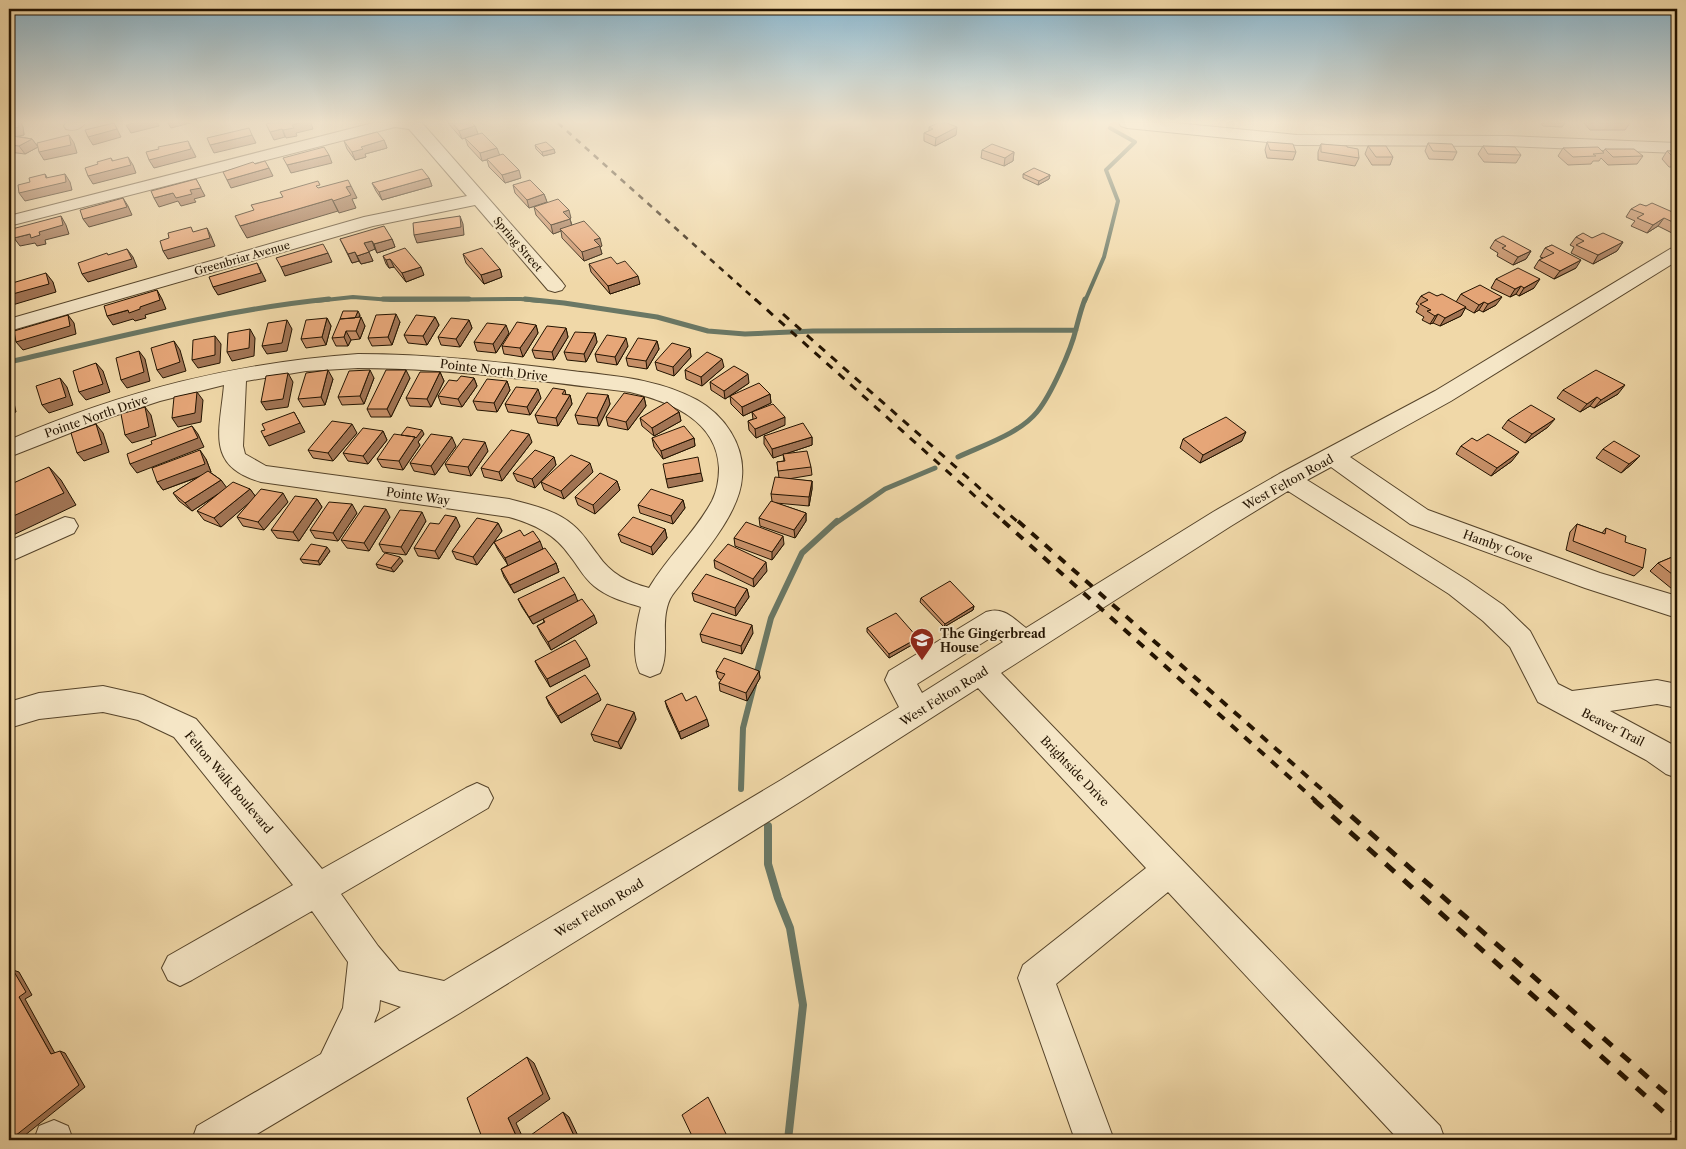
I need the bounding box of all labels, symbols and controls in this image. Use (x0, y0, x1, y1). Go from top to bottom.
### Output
street label: Spring Street (490, 214, 546, 274)
street label: Greenbriar Avenue (192, 238, 292, 278)
street label: Pointe North Drive (439, 356, 549, 384)
street label: Pointe North Drive (42, 391, 150, 441)
street label: West Felton Road (1239, 451, 1336, 514)
street label: Pointe Way (385, 484, 451, 508)
street label: Hamby Cove (1461, 526, 1535, 566)
place label: The Gingerbread House (940, 626, 1046, 655)
school or university icon: The Gingerbread House (909, 627, 935, 661)
street label: West Felton Road (896, 663, 991, 730)
street label: Beaver Trail (1579, 705, 1647, 749)
street label: Felton Walk Boulevard (182, 728, 277, 837)
street label: Brightside Drive (1038, 733, 1113, 810)
street label: West Felton Road (551, 875, 647, 941)

